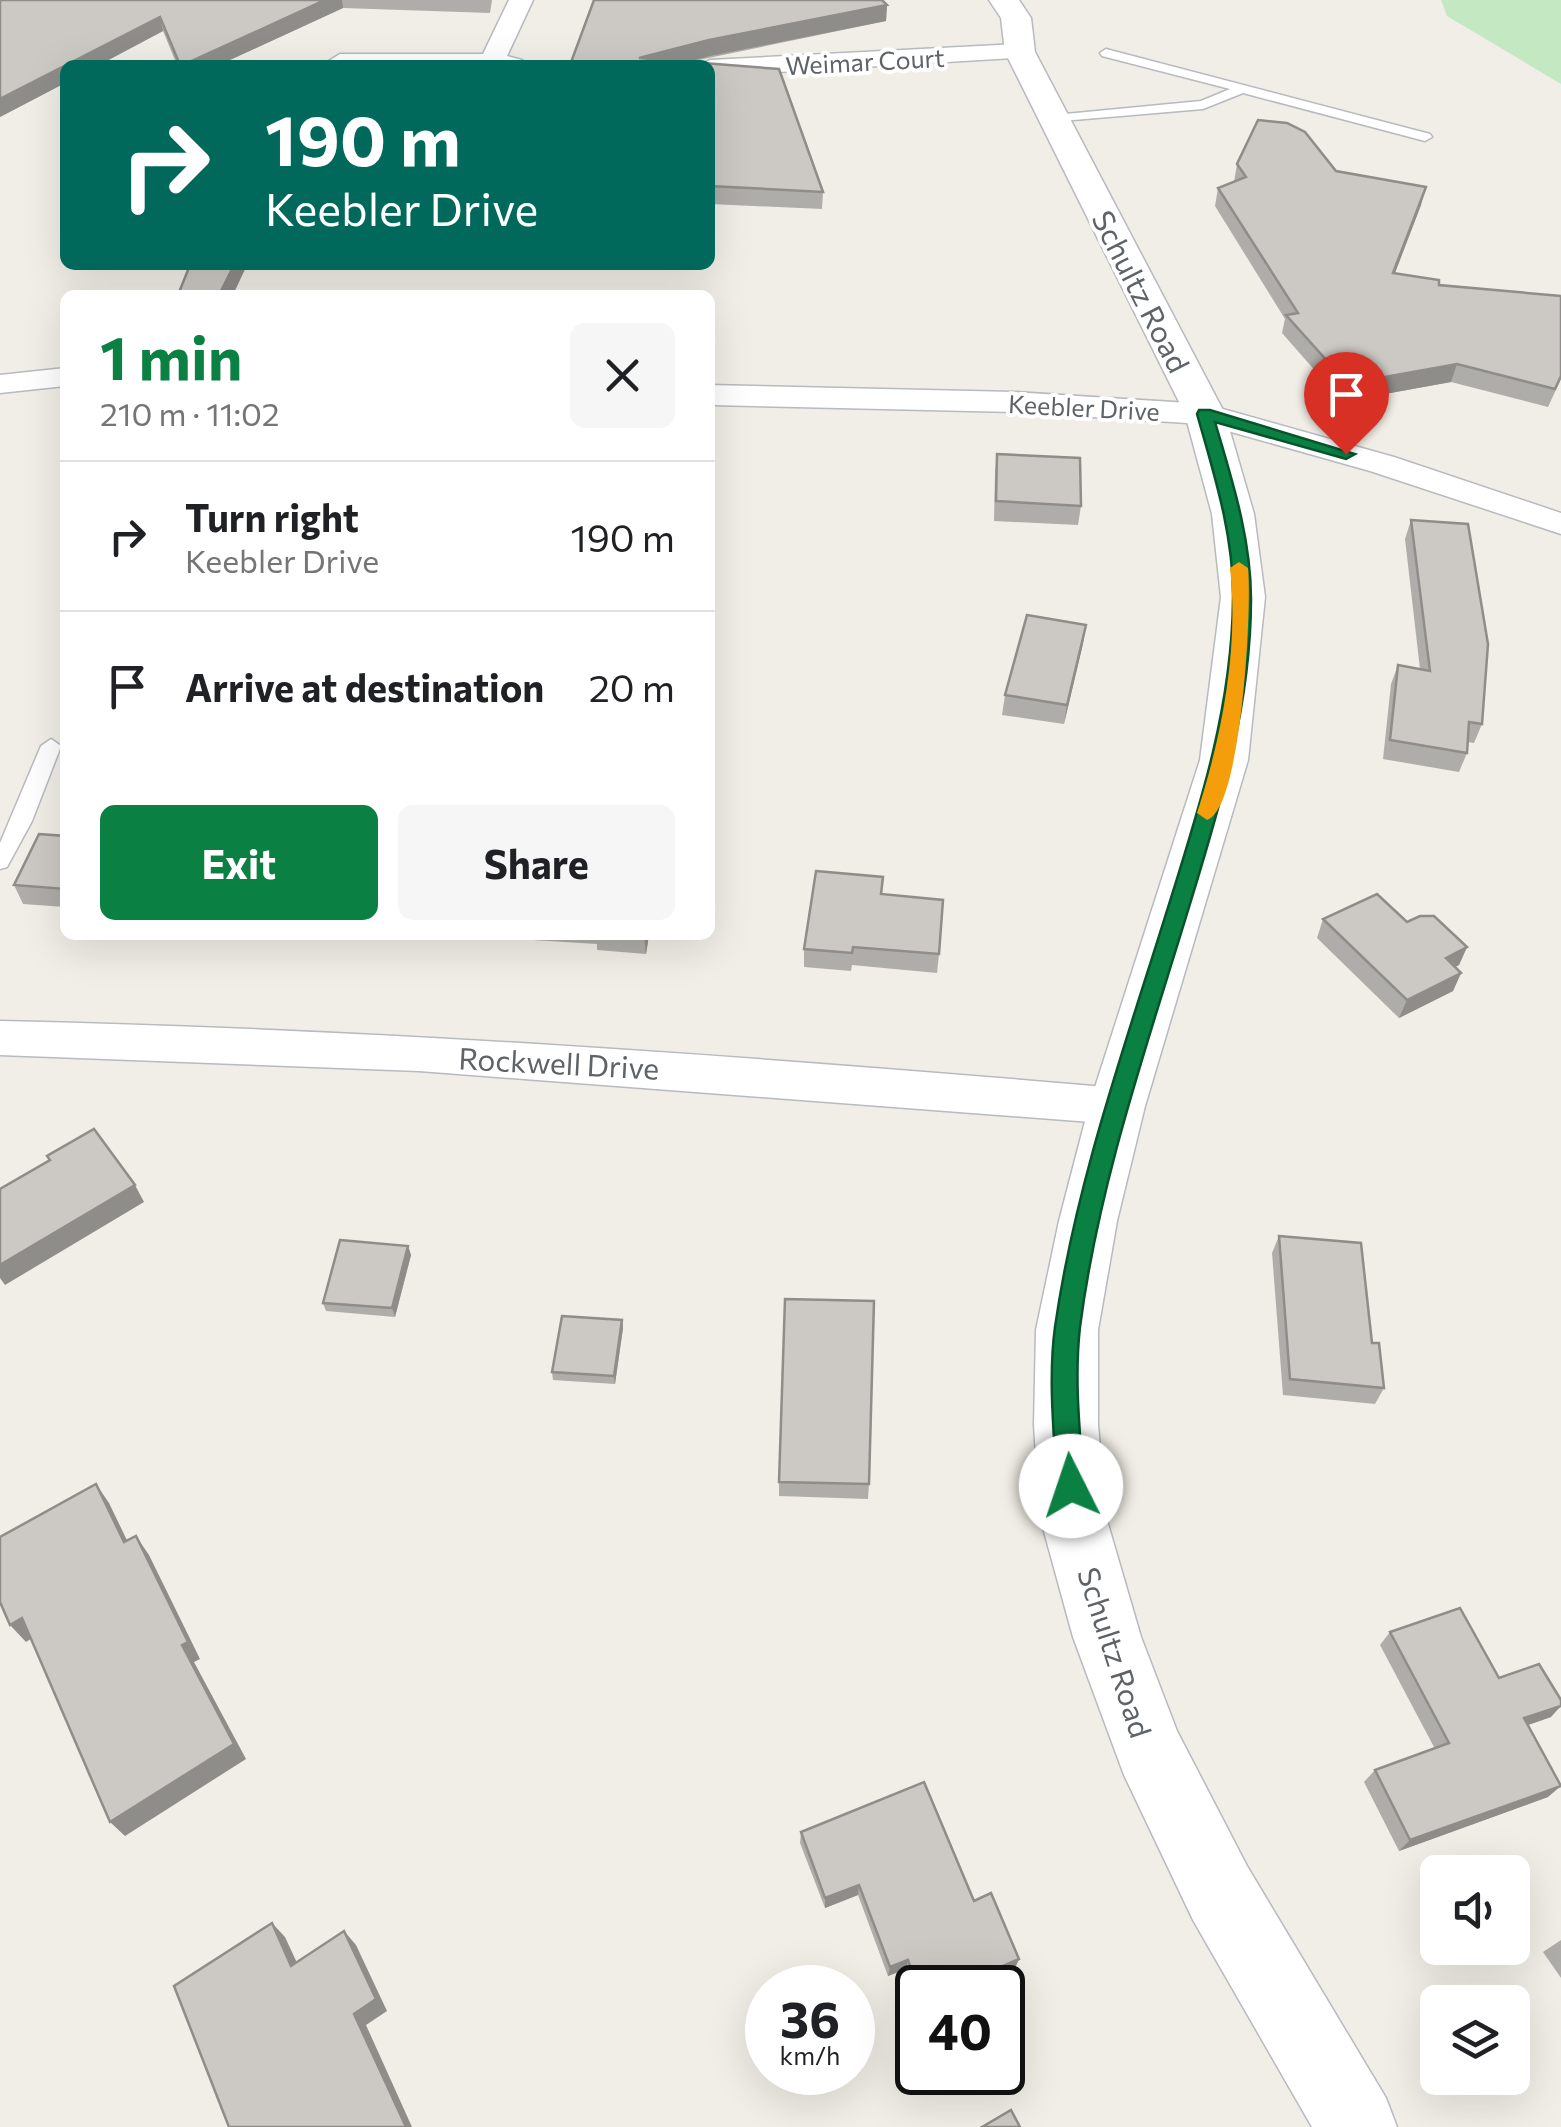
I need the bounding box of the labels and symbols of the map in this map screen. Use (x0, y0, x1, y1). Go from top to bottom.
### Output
street label: Weimar Court (785, 42, 945, 80)
street label: Schultz Road (1085, 204, 1199, 378)
pin (1304, 352, 1389, 455)
street label: Keebler Drive (1007, 388, 1161, 426)
street label: Rockwell Drive (458, 1038, 660, 1086)
position arrow (1019, 1434, 1123, 1538)
street label: Schultz Road (1071, 1562, 1161, 1742)
speed limit sign: 40 (895, 1965, 1025, 2095)

